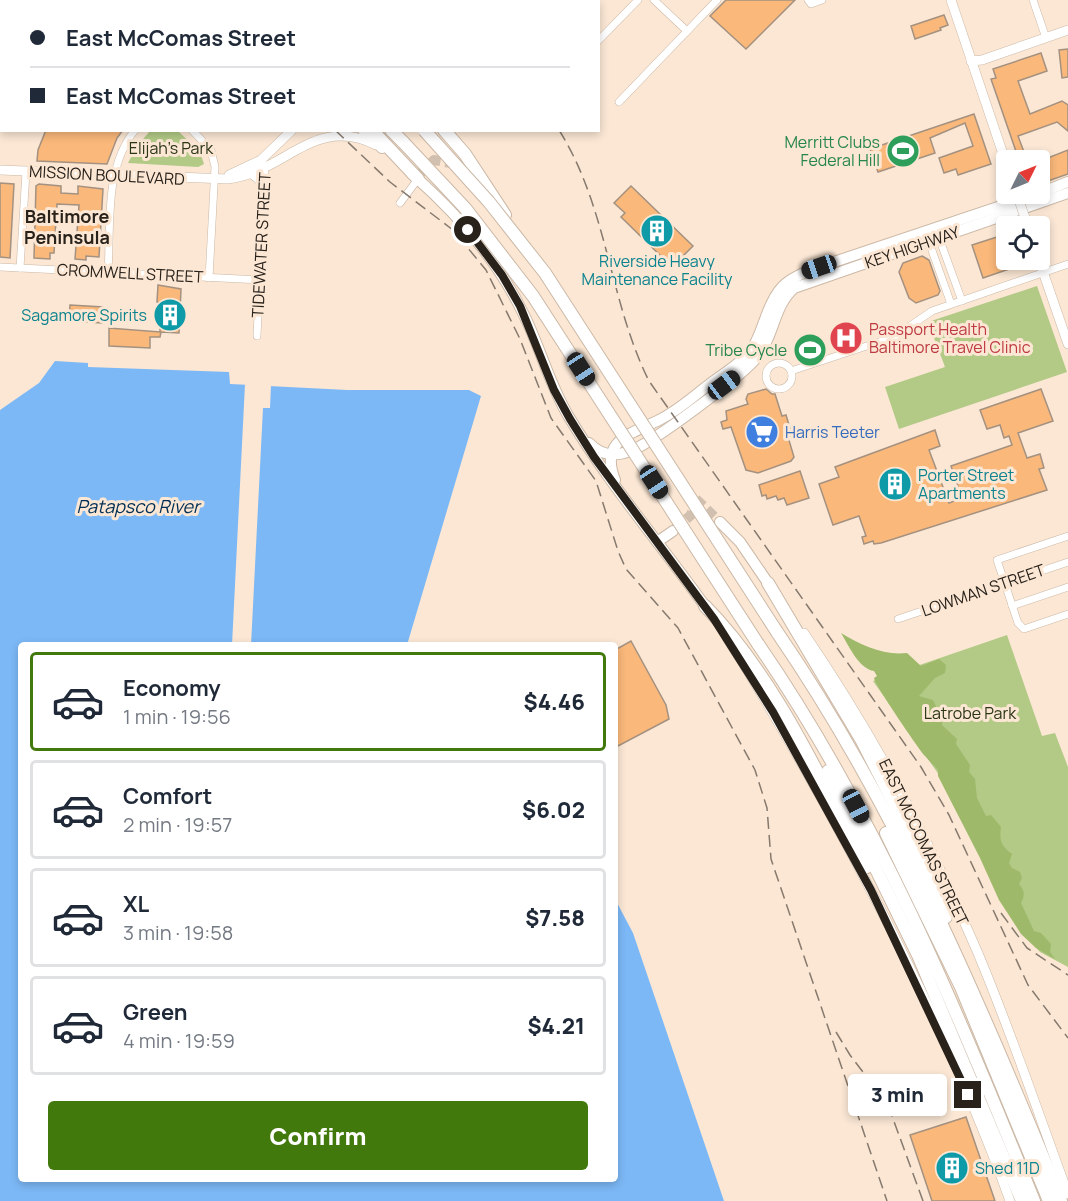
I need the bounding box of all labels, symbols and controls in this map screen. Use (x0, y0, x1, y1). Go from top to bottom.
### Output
text: East McComas Street (66, 23, 296, 53)
text: East McComas Street (66, 81, 296, 111)
place label: Merritt Clubs Federal Hill (784, 131, 880, 171)
sports icon: Merritt Clubs Federal Hill (885, 133, 921, 169)
park label: Elijah's Park (129, 137, 214, 159)
north arrow (996, 150, 1050, 204)
map controls (996, 150, 1050, 270)
street label: MISSION BOULEVARD (29, 160, 186, 190)
street label: TIDEWATER STREET (246, 171, 276, 318)
district label: Baltimore Peninsula (24, 204, 110, 249)
building icon: Riverside Heavy Maintenance Facility (639, 213, 675, 249)
route start (454, 216, 481, 243)
button: locate (996, 216, 1050, 270)
street label: KEY HIGHWAY (862, 220, 962, 274)
place label: Riverside Heavy Maintenance Facility (582, 250, 733, 290)
car (799, 253, 839, 281)
street label: CROMWELL STREET (56, 258, 204, 288)
building icon: Sagamore Spirits (152, 297, 188, 333)
place label: Sagamore Spirits (21, 304, 147, 326)
place label: Passport Health Baltimore Travel Clinic (869, 318, 1031, 358)
hospital icon: Passport Health Baltimore Travel Clinic (828, 320, 864, 356)
sports icon: Tribe Cycle (792, 332, 828, 368)
place label: Tribe Cycle (705, 339, 787, 361)
car (564, 349, 598, 389)
car (704, 367, 744, 403)
supermarket icon: Harris Teeter (744, 414, 780, 450)
place label: Harris Teeter (785, 421, 880, 443)
car (637, 462, 671, 502)
place label: Porter Street Apartments (918, 464, 1014, 504)
building icon: Porter Street Apartments (877, 466, 913, 502)
water label: Patapsco River (77, 494, 202, 518)
street label: LOWMAN STREET (918, 558, 1048, 621)
text: Economy (123, 673, 221, 703)
icon: car (51, 675, 105, 729)
text: $4.46 (524, 687, 585, 717)
park label: Latrobe Park (924, 702, 1017, 724)
text: 1 min · 19:56 (123, 703, 231, 730)
street label: EAST MCCOMAS STREET (874, 755, 974, 929)
text: Comfort (123, 781, 212, 811)
icon: car (51, 783, 105, 837)
car (840, 786, 872, 826)
text: $6.02 (522, 795, 585, 825)
text: 2 min · 19:57 (123, 811, 232, 838)
text: XL (123, 889, 149, 919)
icon: car (51, 891, 105, 945)
text: $7.58 (525, 903, 585, 933)
text: 3 min · 19:58 (123, 919, 233, 946)
text: Green (123, 997, 188, 1027)
icon: car (51, 999, 105, 1053)
text: $4.21 (527, 1011, 585, 1041)
text: 4 min · 19:59 (123, 1027, 235, 1054)
callout: 3 min (848, 1074, 947, 1116)
text: 3 min (871, 1081, 924, 1108)
route end (954, 1081, 981, 1108)
button: Confirm (48, 1101, 588, 1170)
building icon: Shed 11D (934, 1150, 970, 1186)
place label: Shed 11D (975, 1157, 1040, 1179)

